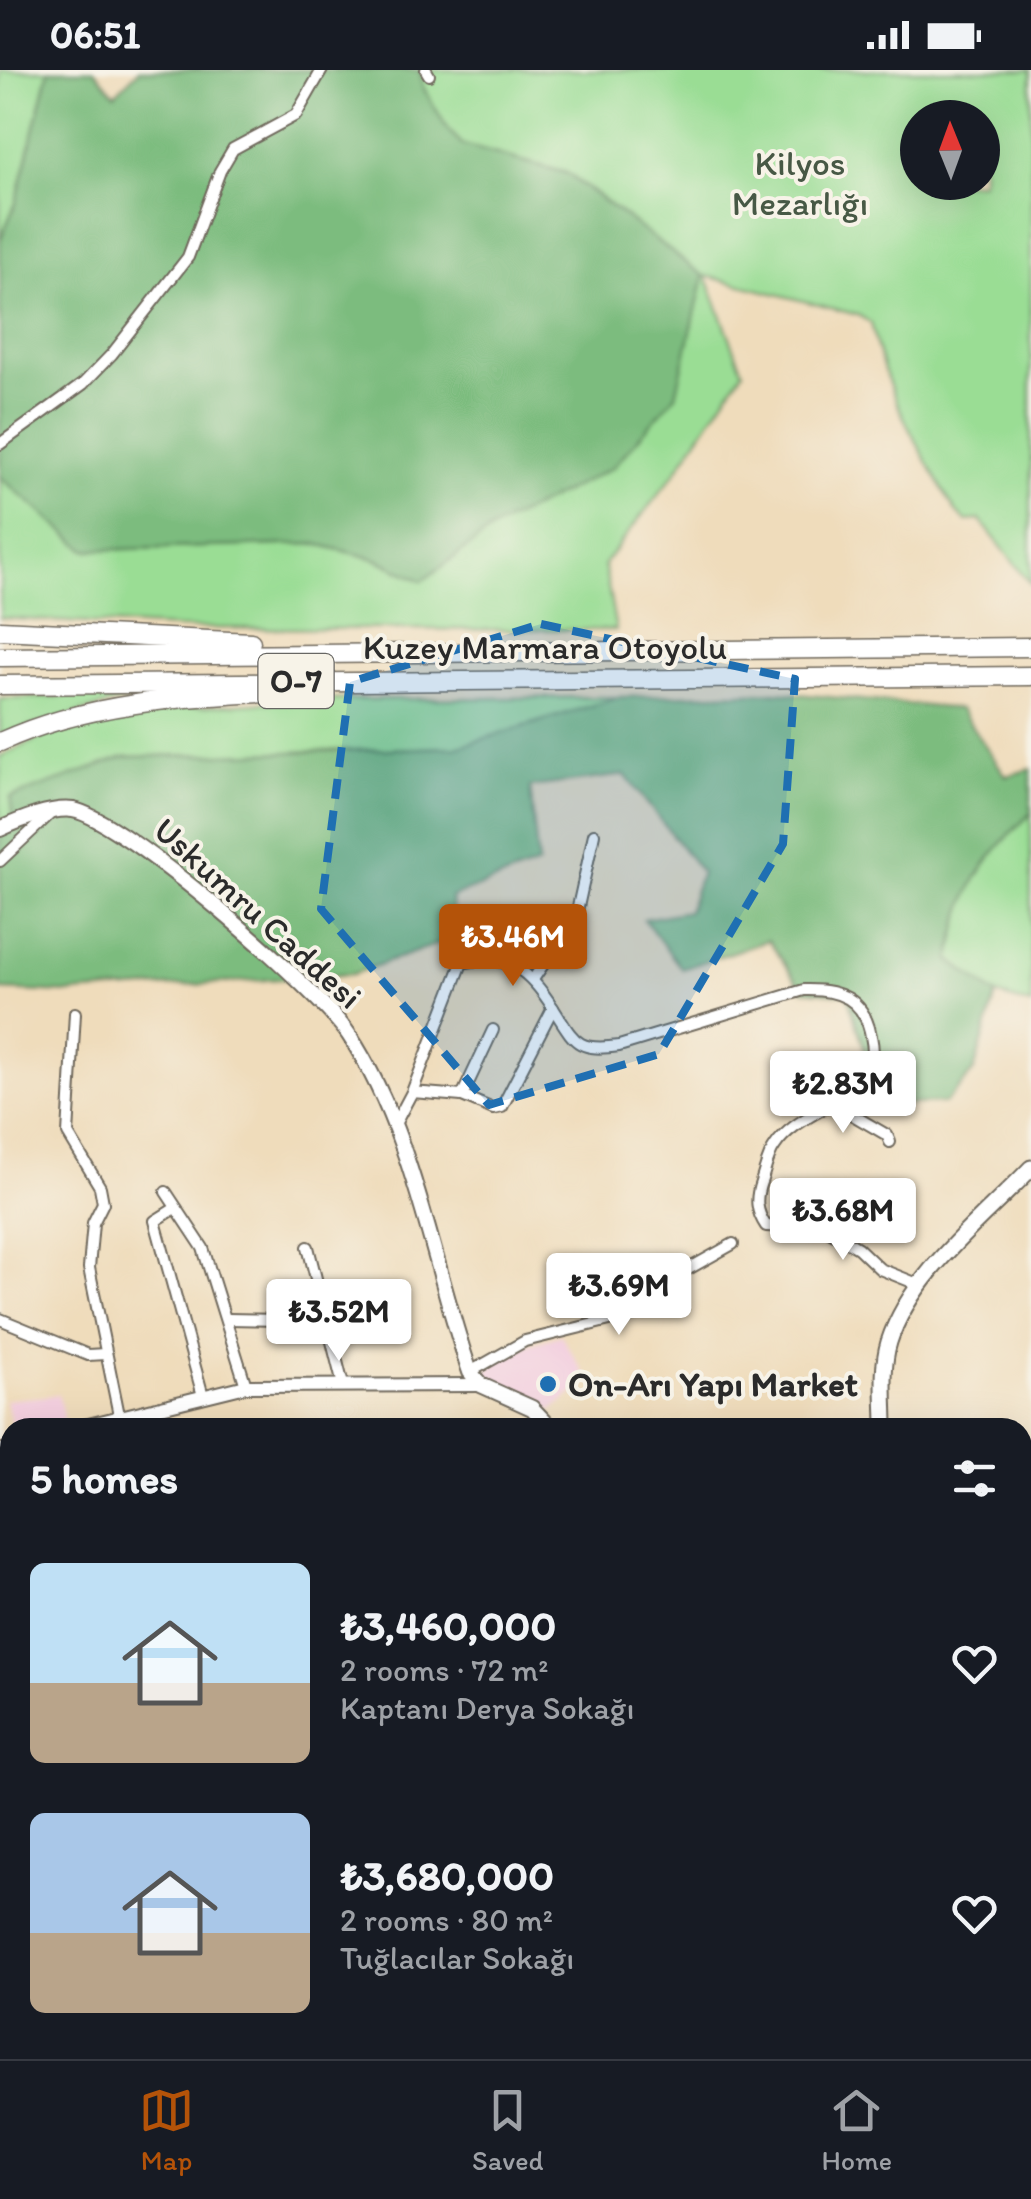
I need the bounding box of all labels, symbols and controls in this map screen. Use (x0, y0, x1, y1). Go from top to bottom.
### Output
text: 06:51 (50, 12, 140, 58)
north arrow (900, 100, 1000, 200)
map controls (900, 100, 1000, 200)
park label: Kilyos Mezarlığı (732, 142, 868, 224)
street label: Kuzey Marmara Otoyolu (363, 626, 727, 668)
road number: O-7 (258, 654, 334, 708)
street label: Uskumru Caddesi (145, 808, 371, 1018)
pin: ₺3.46M (432, 904, 594, 989)
text: ₺3.46M (461, 917, 565, 955)
pin: ₺2.83M (762, 1051, 924, 1136)
text: ₺2.83M (792, 1064, 894, 1102)
pin: ₺3.68M (762, 1178, 924, 1263)
text: ₺3.68M (792, 1191, 894, 1229)
pin: ₺3.69M (538, 1253, 700, 1338)
text: ₺3.69M (568, 1266, 670, 1304)
pin: ₺3.52M (258, 1279, 420, 1364)
text: ₺3.52M (288, 1292, 390, 1330)
place label: On-Arı Yapı Market (568, 1363, 858, 1405)
marker: On-Arı Yapı Market (537, 1373, 559, 1395)
icon: filters (947, 1451, 1002, 1506)
text: 5 homes (30, 1453, 178, 1504)
text: ₺3,460,000 (340, 1600, 556, 1651)
icon: home (110, 1603, 230, 1723)
icon: heart (947, 1636, 1002, 1691)
text: 2 rooms · 72 m² (340, 1651, 548, 1689)
text: Kaptanı Derya Sokağı (340, 1689, 634, 1727)
text: ₺3,680,000 (340, 1850, 554, 1901)
icon: home (110, 1853, 230, 1973)
icon: heart (947, 1886, 1002, 1941)
text: 2 rooms · 80 m² (340, 1901, 553, 1939)
text: Tuğlacılar Sokağı (340, 1939, 574, 1977)
tab: Map (139, 2083, 194, 2177)
tab: Saved (472, 2083, 543, 2177)
tab: Home (821, 2083, 892, 2177)

